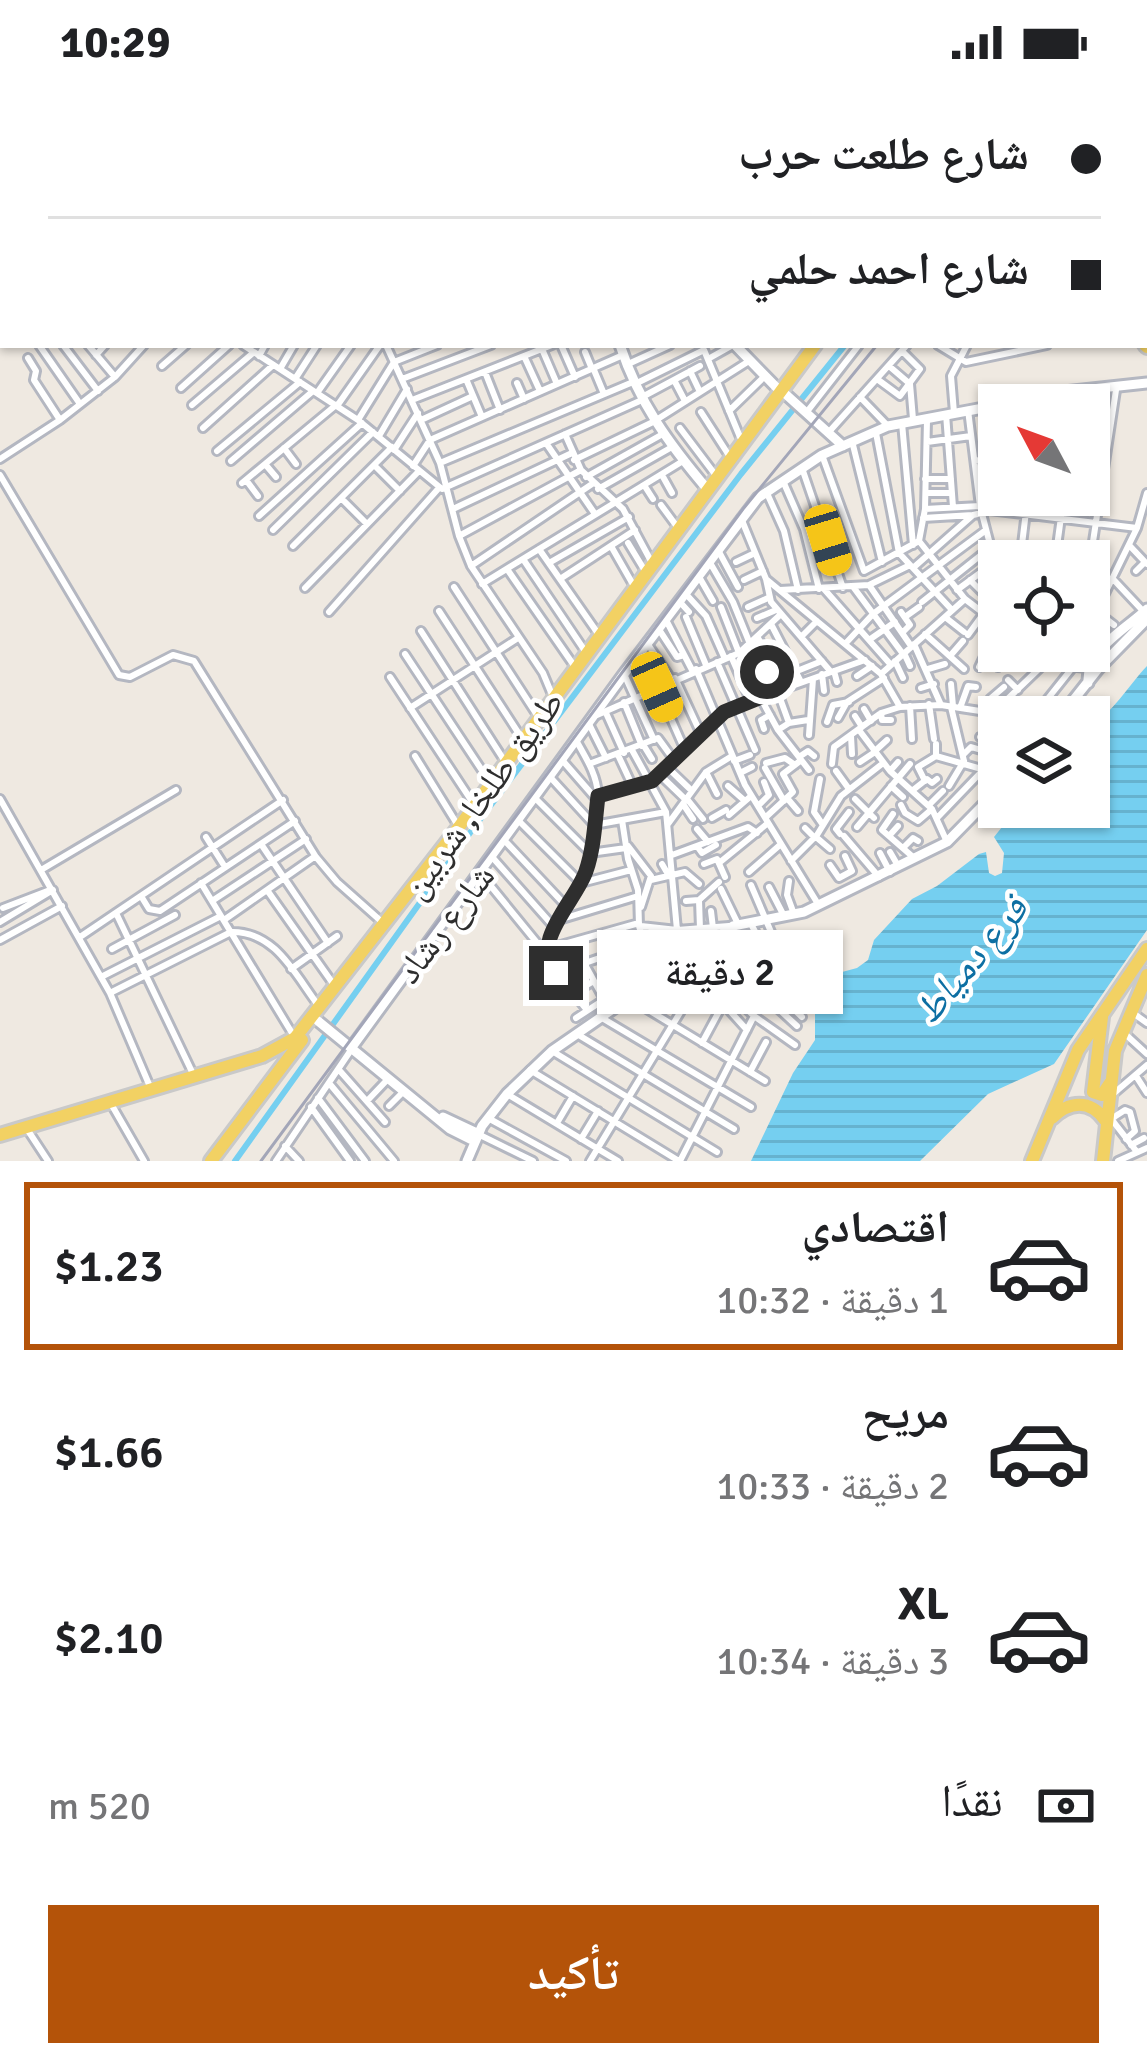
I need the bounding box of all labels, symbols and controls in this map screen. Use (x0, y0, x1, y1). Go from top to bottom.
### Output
text: 10:29 (60, 15, 170, 70)
text: شارع طلعت حرب (738, 127, 1029, 182)
text: شارع احمد حلمي (748, 242, 1029, 297)
north arrow (978, 384, 1110, 516)
map controls (978, 384, 1110, 828)
car (800, 500, 856, 580)
button: locate (978, 540, 1110, 672)
route start (740, 645, 794, 699)
car (626, 647, 688, 727)
street label: طريق طلخا, شربين (392, 682, 574, 908)
button: layers (978, 696, 1110, 828)
street label: شارع رشاد (386, 855, 505, 993)
water label: فرع دمياط (903, 884, 1040, 1034)
callout: 2 دقيقة (598, 931, 844, 1015)
route end (529, 946, 583, 1000)
text: 2 دقيقة (665, 948, 775, 996)
text: اقتصادي (802, 1200, 949, 1255)
icon: car (985, 1212, 1093, 1320)
text: $1.23 (54, 1239, 164, 1294)
text: 1 دقيقة · 10:32 (716, 1276, 949, 1324)
text: مريح (862, 1386, 949, 1441)
icon: car (985, 1398, 1093, 1506)
text: $1.66 (54, 1425, 164, 1480)
text: 2 دقيقة · 10:33 (716, 1462, 949, 1510)
text: XL (898, 1577, 949, 1632)
icon: car (985, 1584, 1093, 1692)
text: $2.10 (54, 1611, 164, 1666)
text: 3 دقيقة · 10:34 (716, 1637, 949, 1685)
icon: cash (1033, 1773, 1099, 1839)
text: نقدًا (941, 1774, 1003, 1829)
text: 520 m (48, 1782, 151, 1830)
button: تأكيد (48, 1905, 1099, 2043)

